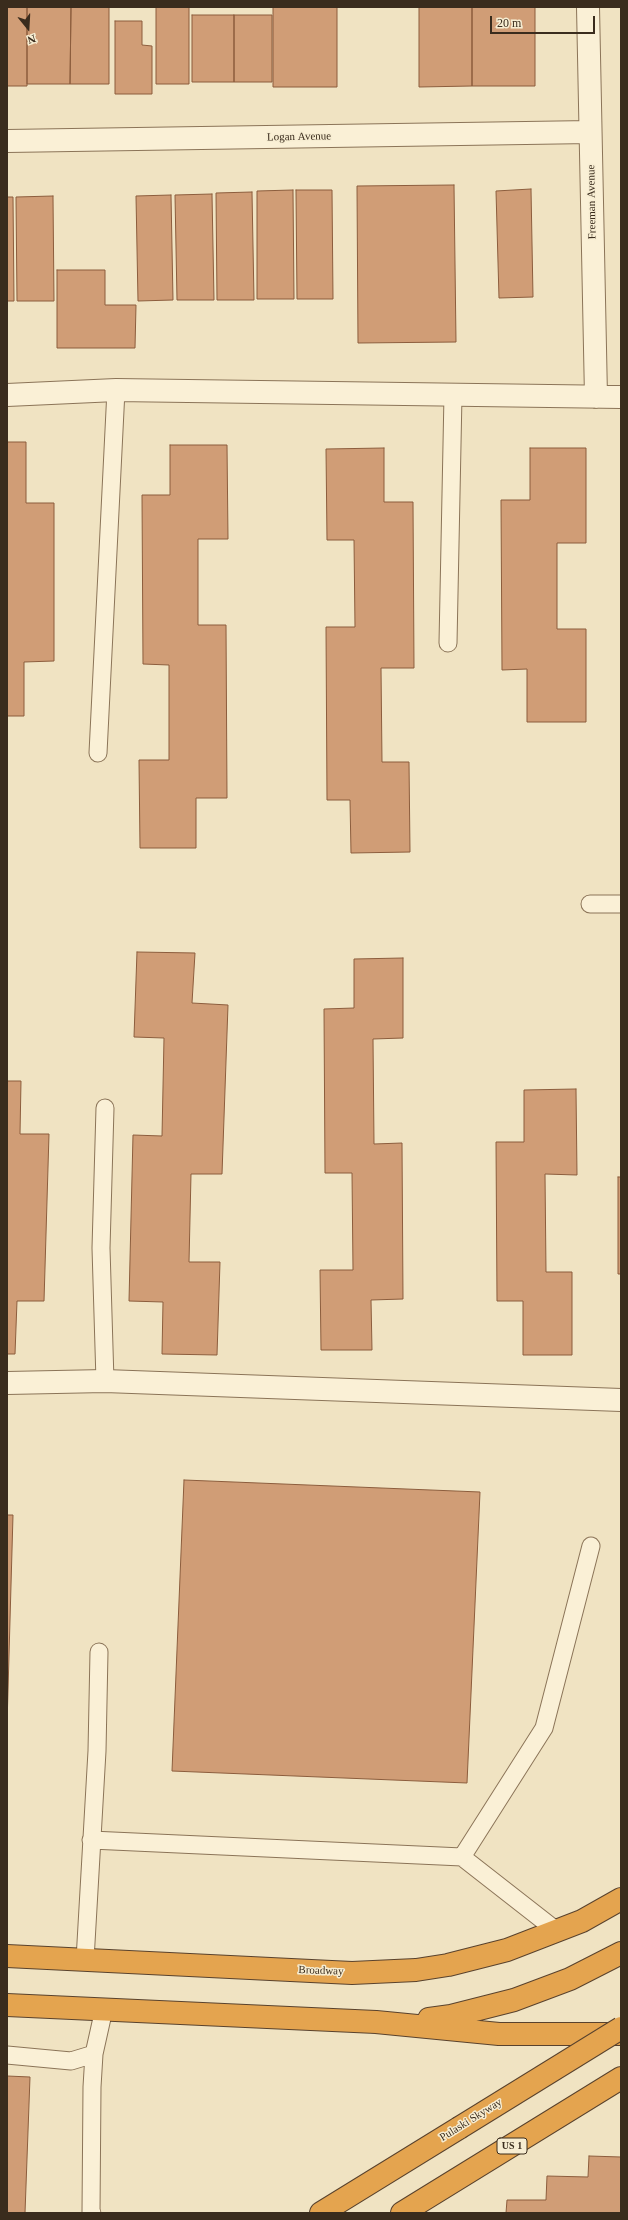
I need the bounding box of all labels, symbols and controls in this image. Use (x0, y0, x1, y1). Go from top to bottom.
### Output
north arrow (8, 8, 48, 48)
scale bar (492, 8, 597, 34)
text: 20 m (497, 16, 521, 30)
text: N (26, 32, 37, 46)
street label: Logan Avenue (267, 130, 331, 144)
street label: Freeman Avenue (585, 165, 599, 239)
street label: Broadway (298, 1964, 344, 1978)
street label: Pulaski Skyway (438, 2096, 504, 2144)
road number: US 1 (497, 2138, 527, 2154)

